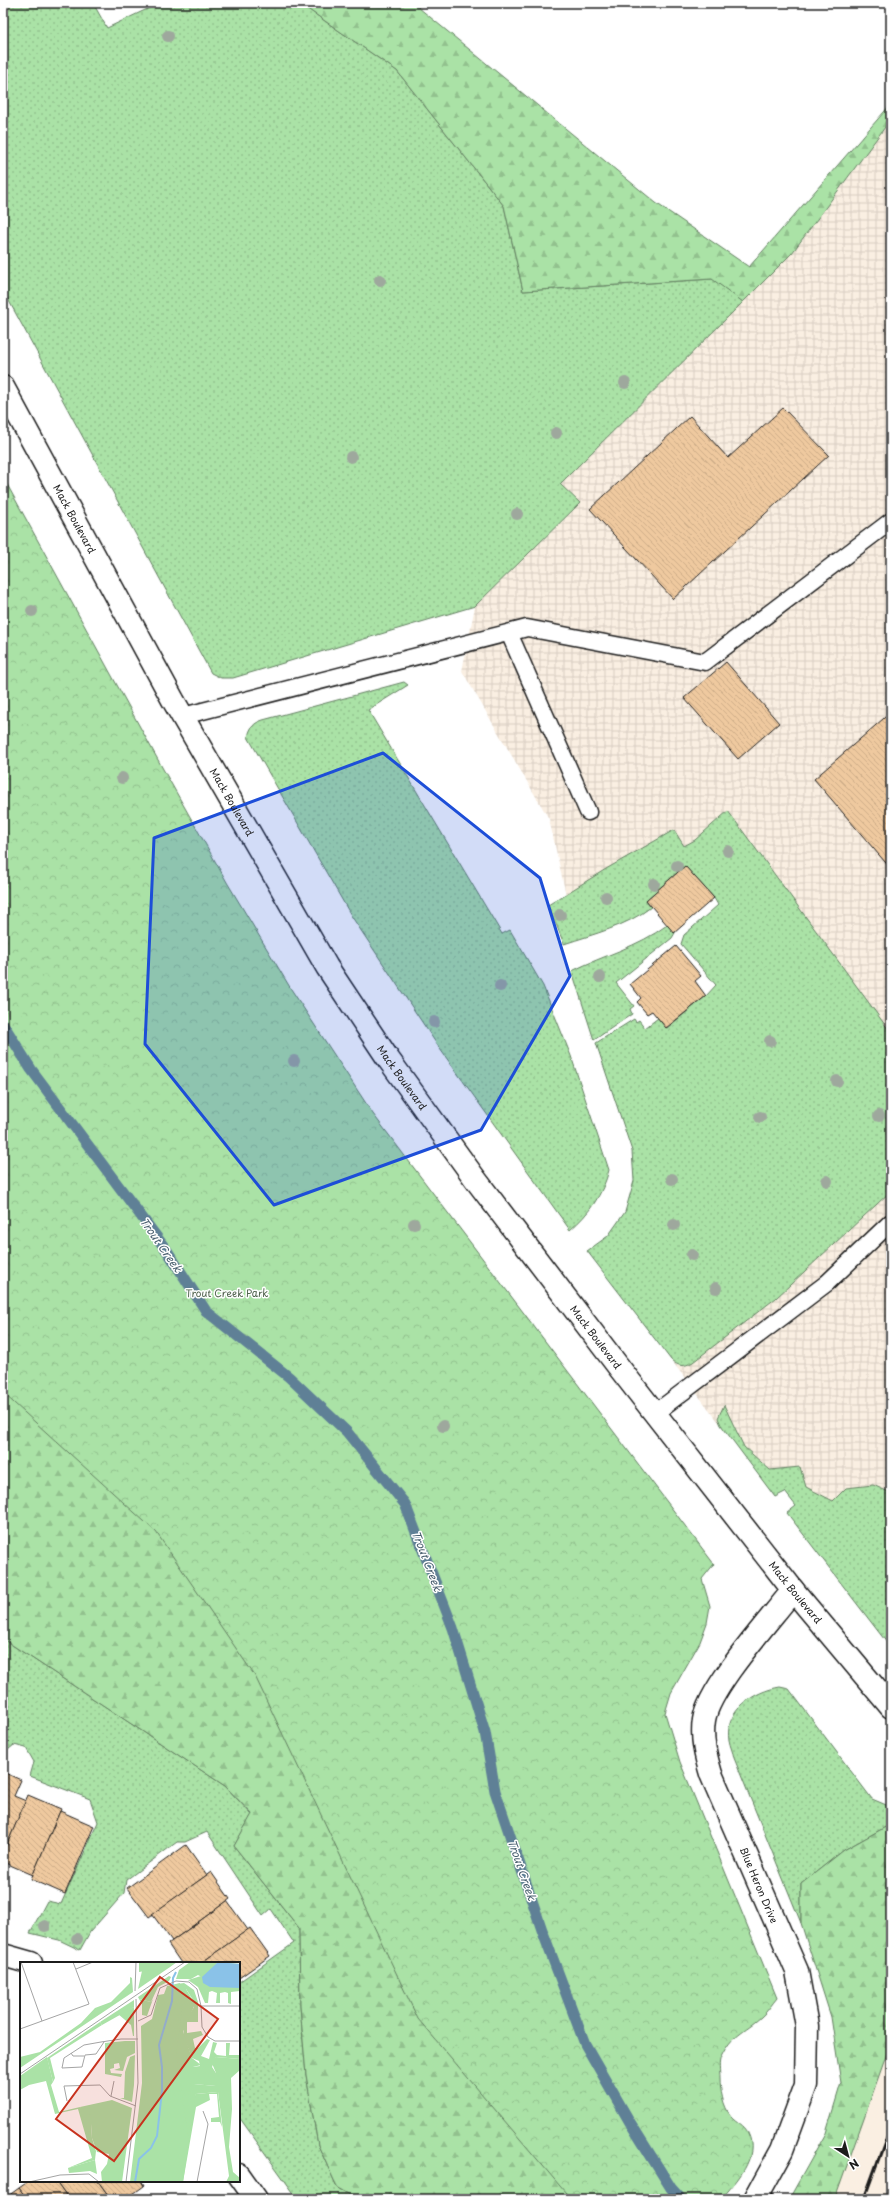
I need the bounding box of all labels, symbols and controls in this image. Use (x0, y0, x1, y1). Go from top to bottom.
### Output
street label: Mack Boulevard (50, 481, 100, 556)
street label: Mack Boulevard (207, 765, 258, 839)
street label: Mack Boulevard (374, 1042, 431, 1113)
water label: Trout Creek (136, 1214, 187, 1277)
park label: Trout Creek Park (186, 1285, 268, 1300)
street label: Mack Boulevard (567, 1302, 625, 1372)
water label: Trout Creek (408, 1528, 447, 1595)
street label: Mack Boulevard (766, 1558, 826, 1626)
water label: Trout Creek (504, 1837, 541, 1904)
street label: Blue Heron Drive (737, 1844, 782, 1925)
inset map (20, 1962, 240, 2182)
north arrow (828, 2136, 868, 2176)
text: N (845, 2155, 863, 2174)

